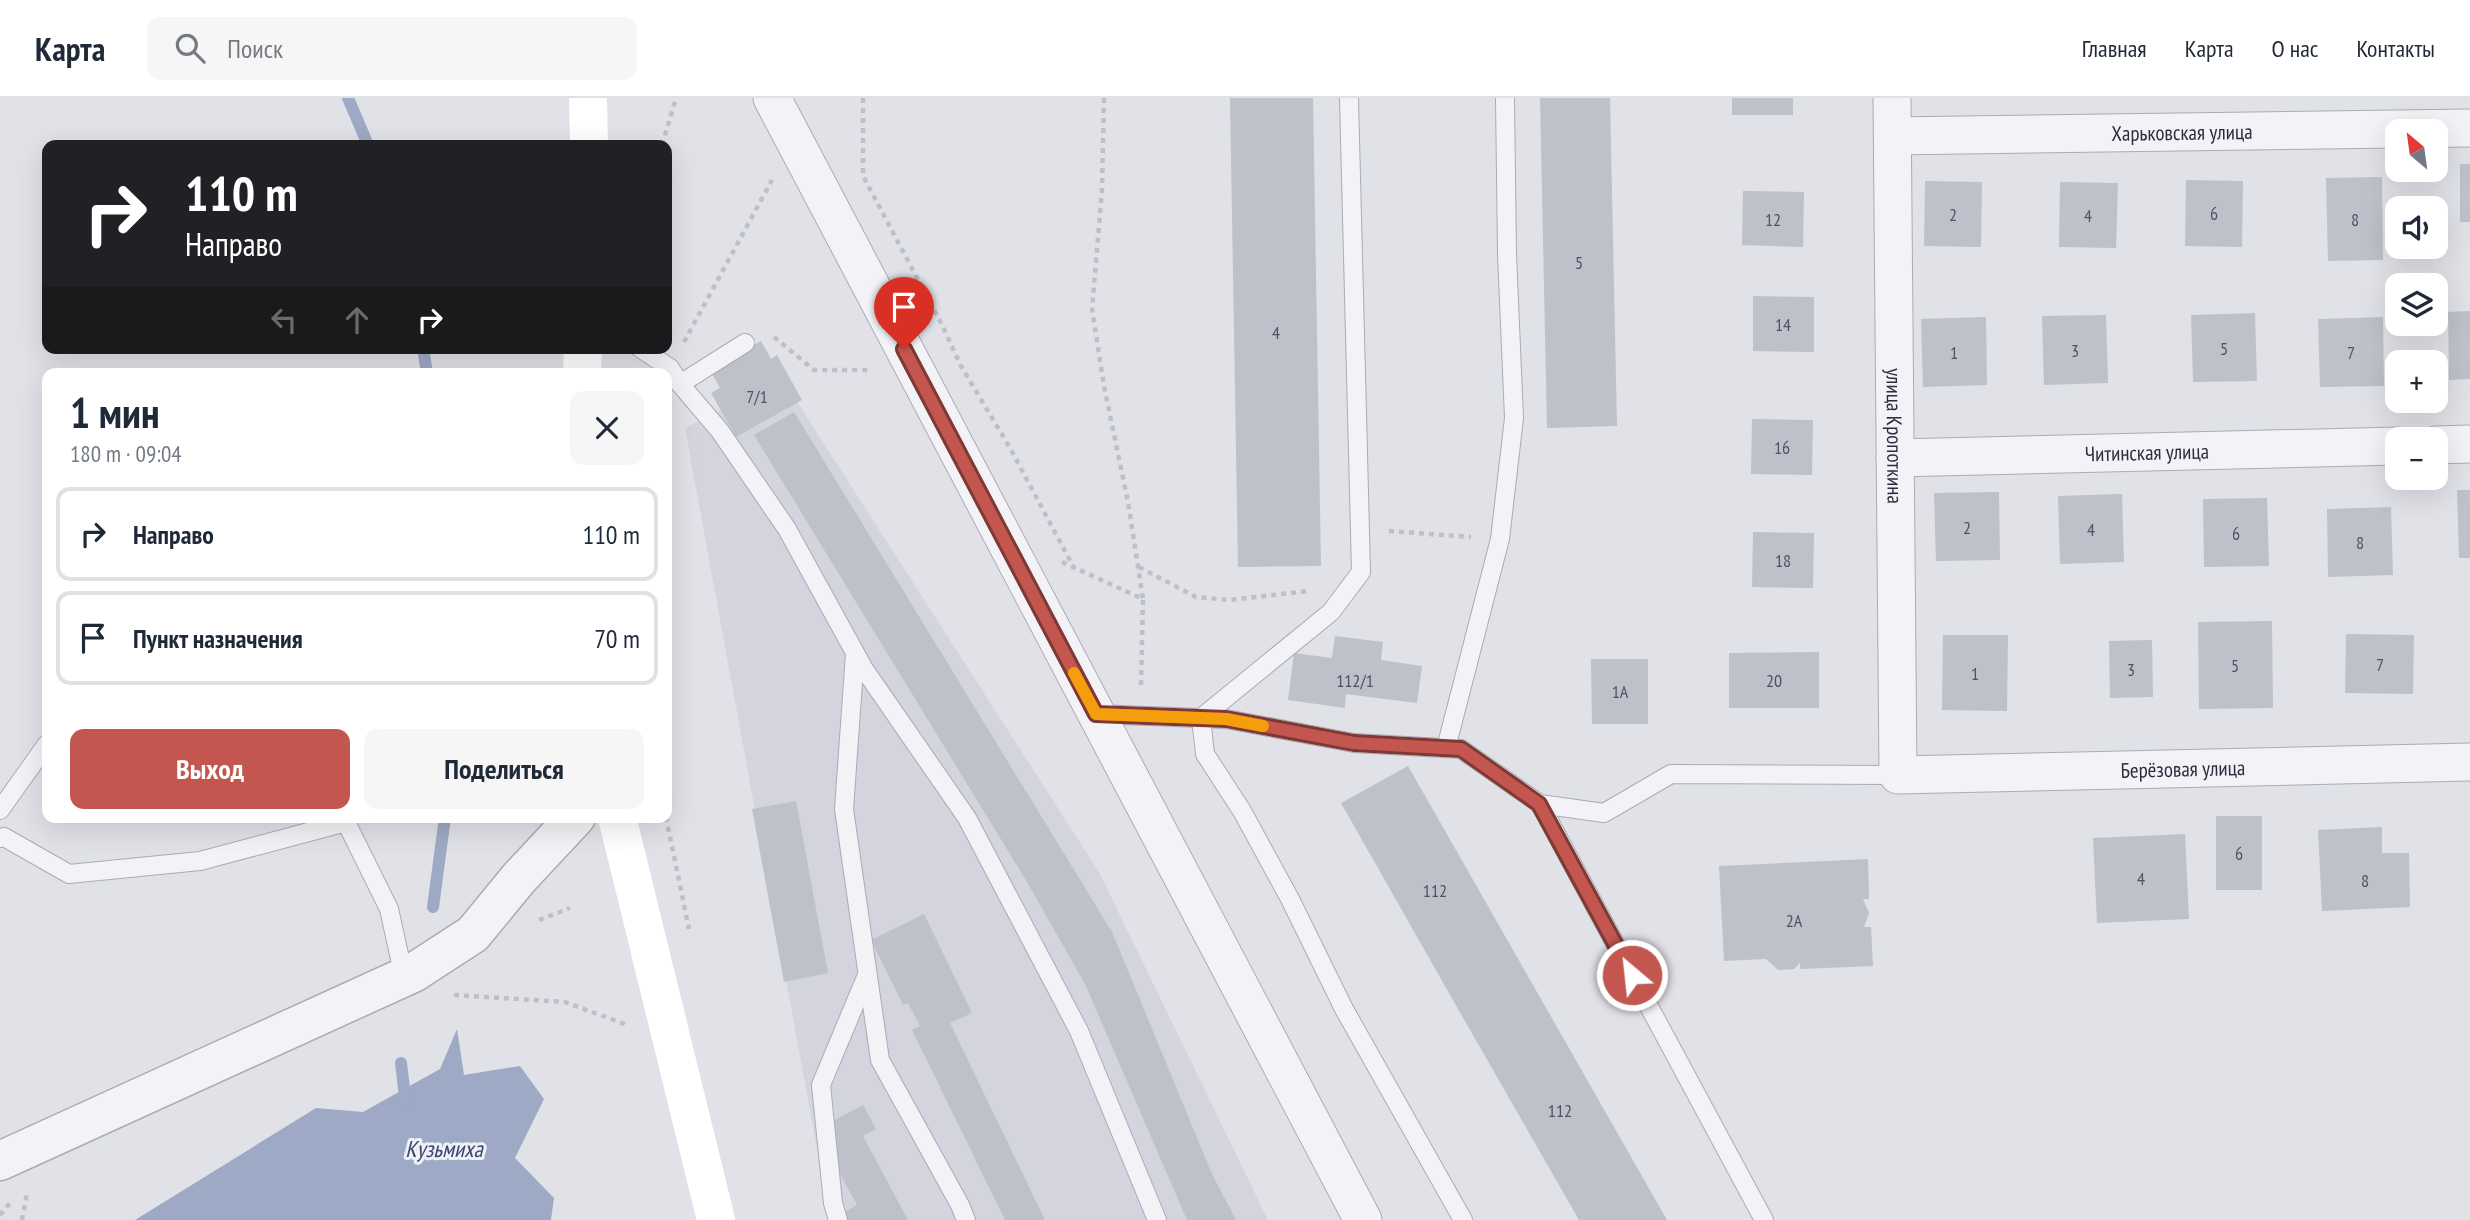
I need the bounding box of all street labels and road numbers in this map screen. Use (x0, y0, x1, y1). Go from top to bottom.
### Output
street label: Харьковская улица (2111, 118, 2253, 146)
street label: улица Кропоткина (1881, 368, 1909, 504)
street label: Читинская улица (2085, 437, 2209, 467)
street label: Берёзовая улица (2120, 754, 2246, 783)

